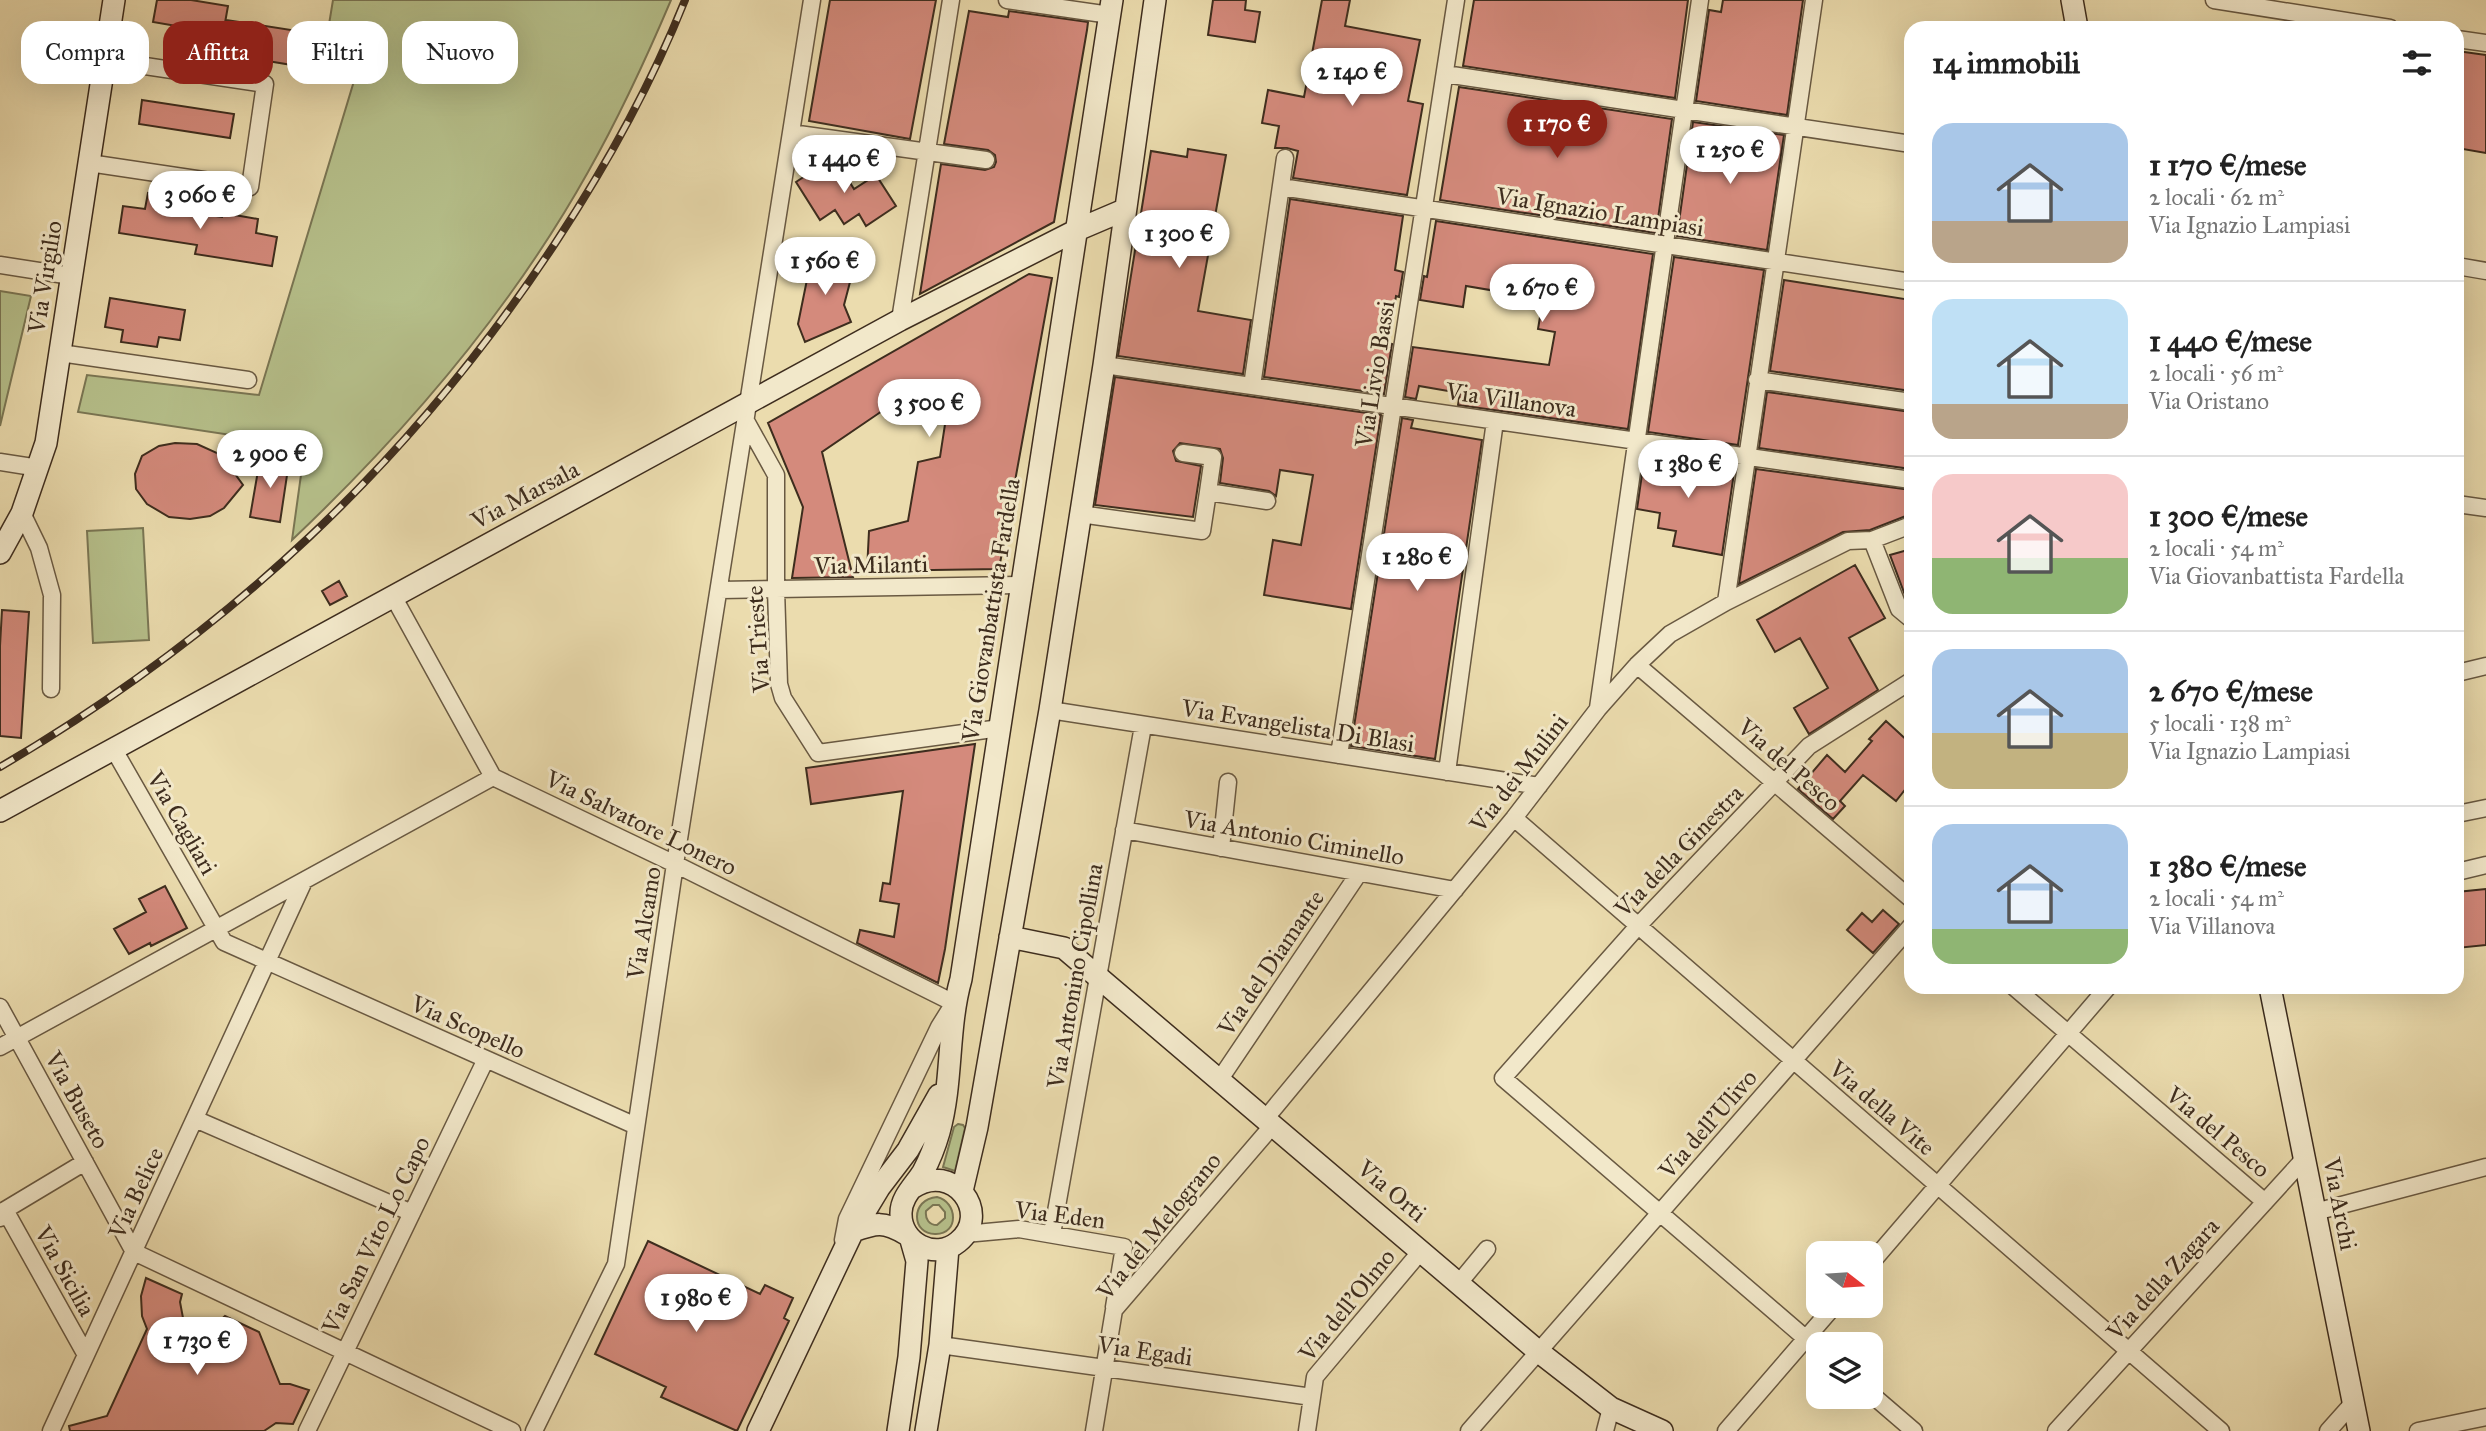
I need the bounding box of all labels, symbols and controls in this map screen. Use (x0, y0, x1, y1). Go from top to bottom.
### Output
chip: Compra (21, 21, 149, 84)
chip: Affitta (163, 21, 273, 84)
chip: Filtri (287, 21, 388, 84)
chip: Nuovo (402, 21, 518, 84)
icon: filters (2398, 44, 2436, 82)
text: 14 immobili (1932, 45, 2080, 81)
pin: 2 140 € (1287, 48, 1417, 108)
text: 2 140 € (1317, 57, 1387, 85)
pin: 1 170 € (1492, 100, 1622, 160)
text: 1 170 € (1523, 109, 1591, 137)
pin: 1 250 € (1665, 127, 1795, 186)
text: 1 250 € (1696, 135, 1764, 163)
pin: 1 440 € (779, 136, 909, 195)
text: 1 440 € (808, 144, 880, 172)
text: 1 170 €/mese (2149, 147, 2306, 183)
icon: home (1988, 151, 2072, 235)
pin: 3 060 € (135, 172, 265, 231)
text: 3 060 € (164, 180, 236, 208)
street label: Via Ignazio Lampiasi (1493, 181, 1706, 243)
text: 2 locali · 62 m² (2149, 183, 2284, 211)
pin: 1 300 € (1114, 210, 1244, 270)
text: Via Ignazio Lampiasi (2149, 211, 2350, 239)
street label: Via Virgilio (21, 218, 69, 337)
text: 1 300 € (1145, 219, 1213, 247)
pin: 1 560 € (760, 238, 890, 297)
text: 1 560 € (791, 246, 859, 274)
pin: 2 670 € (1477, 264, 1607, 324)
text: 2 670 € (1506, 273, 1578, 301)
street label: Via Livio Bassi (1348, 298, 1401, 451)
text: 1 440 €/mese (2149, 323, 2312, 359)
icon: home (1988, 327, 2072, 411)
text: 2 locali · 56 m² (2149, 359, 2284, 387)
street label: Via Villanova (1443, 376, 1579, 424)
pin: 3 500 € (864, 380, 994, 439)
text: Via Oristano (2149, 387, 2269, 415)
text: 3 500 € (894, 388, 964, 416)
pin: 2 900 € (205, 430, 335, 490)
text: 2 900 € (233, 439, 307, 467)
pin: 1 380 € (1623, 440, 1753, 500)
text: 1 380 € (1654, 449, 1722, 477)
street label: Via Marsala (465, 454, 585, 536)
street label: Via Giovanbattista Fardella (955, 475, 1027, 745)
text: 1 300 €/mese (2149, 498, 2308, 534)
icon: home (1988, 502, 2072, 586)
pin: 1 280 € (1352, 534, 1482, 593)
text: 2 locali · 54 m² (2149, 534, 2284, 562)
text: 1 280 € (1382, 542, 1452, 570)
street label: Via Milanti (812, 549, 929, 581)
text: Via Giovanbattista Fardella (2149, 562, 2404, 590)
street label: Via Trieste (739, 584, 777, 695)
text: 2 670 €/mese (2149, 673, 2313, 709)
icon: home (1988, 677, 2072, 761)
street label: Via Evangelista Di Blasi (1179, 693, 1417, 759)
street label: Via dei Mulini (1463, 707, 1575, 839)
text: 5 locali · 138 m² (2149, 709, 2291, 737)
street label: Via del Pesco (1731, 711, 1847, 818)
text: Via Ignazio Lampiasi (2149, 737, 2350, 765)
street label: Via Salvatore Lonero (540, 763, 742, 882)
street label: Via Cagliari (140, 765, 224, 881)
street label: Via della Ginestra (1608, 778, 1750, 924)
street label: Via Antonio Ciminello (1181, 804, 1406, 872)
text: 1 380 €/mese (2149, 848, 2307, 884)
icon: home (1988, 852, 2072, 936)
street label: Via Antonino Cipollina (1040, 860, 1110, 1092)
street label: Via Alcamo (620, 864, 668, 983)
street label: Via del Diamante (1211, 884, 1331, 1043)
text: 2 locali · 54 m² (2149, 884, 2284, 912)
text: Via Villanova (2149, 912, 2275, 940)
street label: Via Scopello (405, 988, 530, 1066)
street label: Via Buseto (38, 1045, 116, 1154)
street label: Via della Vite (1822, 1053, 1941, 1162)
street label: Via dell'Ulivo (1652, 1063, 1764, 1186)
street label: Via del Pesco (2159, 1079, 2276, 1184)
street label: Via San Vito Lo Capo (315, 1131, 437, 1339)
street label: Via Belice (101, 1142, 170, 1244)
street label: Via del Melograno (1090, 1146, 1228, 1307)
street label: Via Orti (1351, 1153, 1433, 1229)
street label: Via Archi (2316, 1154, 2364, 1253)
street label: Via Eden (1012, 1194, 1107, 1235)
street label: Via della Zagara (2099, 1211, 2226, 1347)
street label: Via Sicilia (27, 1220, 102, 1322)
north arrow (1806, 1241, 1883, 1318)
map controls (1806, 1241, 1883, 1409)
street label: Via dell'Olmo (1292, 1242, 1402, 1368)
pin: 1 980 € (631, 1274, 761, 1334)
text: 1 980 € (661, 1283, 731, 1311)
pin: 1 730 € (132, 1318, 262, 1377)
text: 1 730 € (163, 1326, 231, 1354)
street label: Via Egadi (1095, 1329, 1195, 1373)
button: layers (1806, 1332, 1883, 1409)

